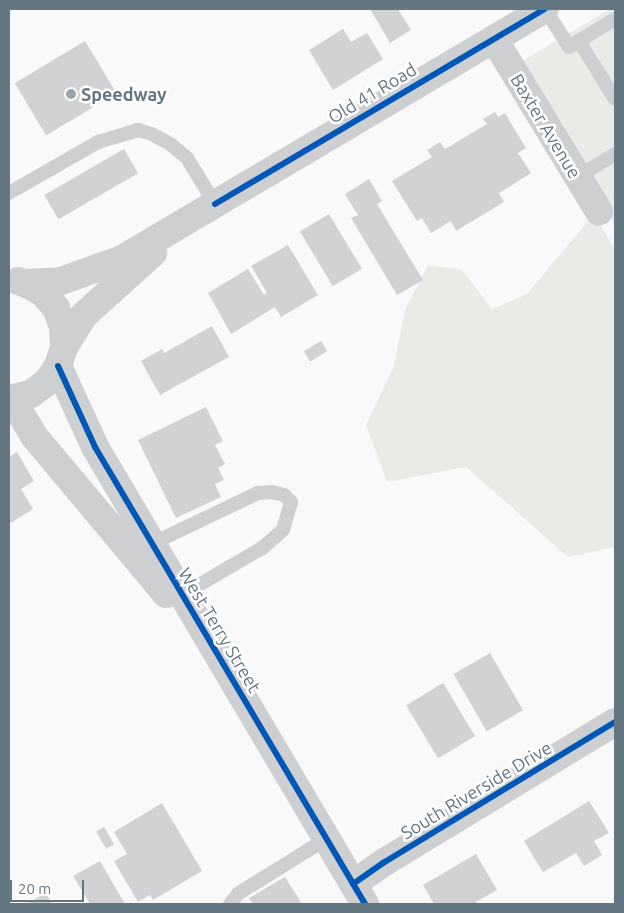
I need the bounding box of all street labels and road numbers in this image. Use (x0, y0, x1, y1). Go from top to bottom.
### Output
street label: Old 41 Road (324, 58, 420, 128)
street label: Baxter Avenue (506, 70, 586, 182)
street label: West Terry Street (174, 564, 266, 696)
street label: South Riverside Drive (397, 736, 555, 844)

